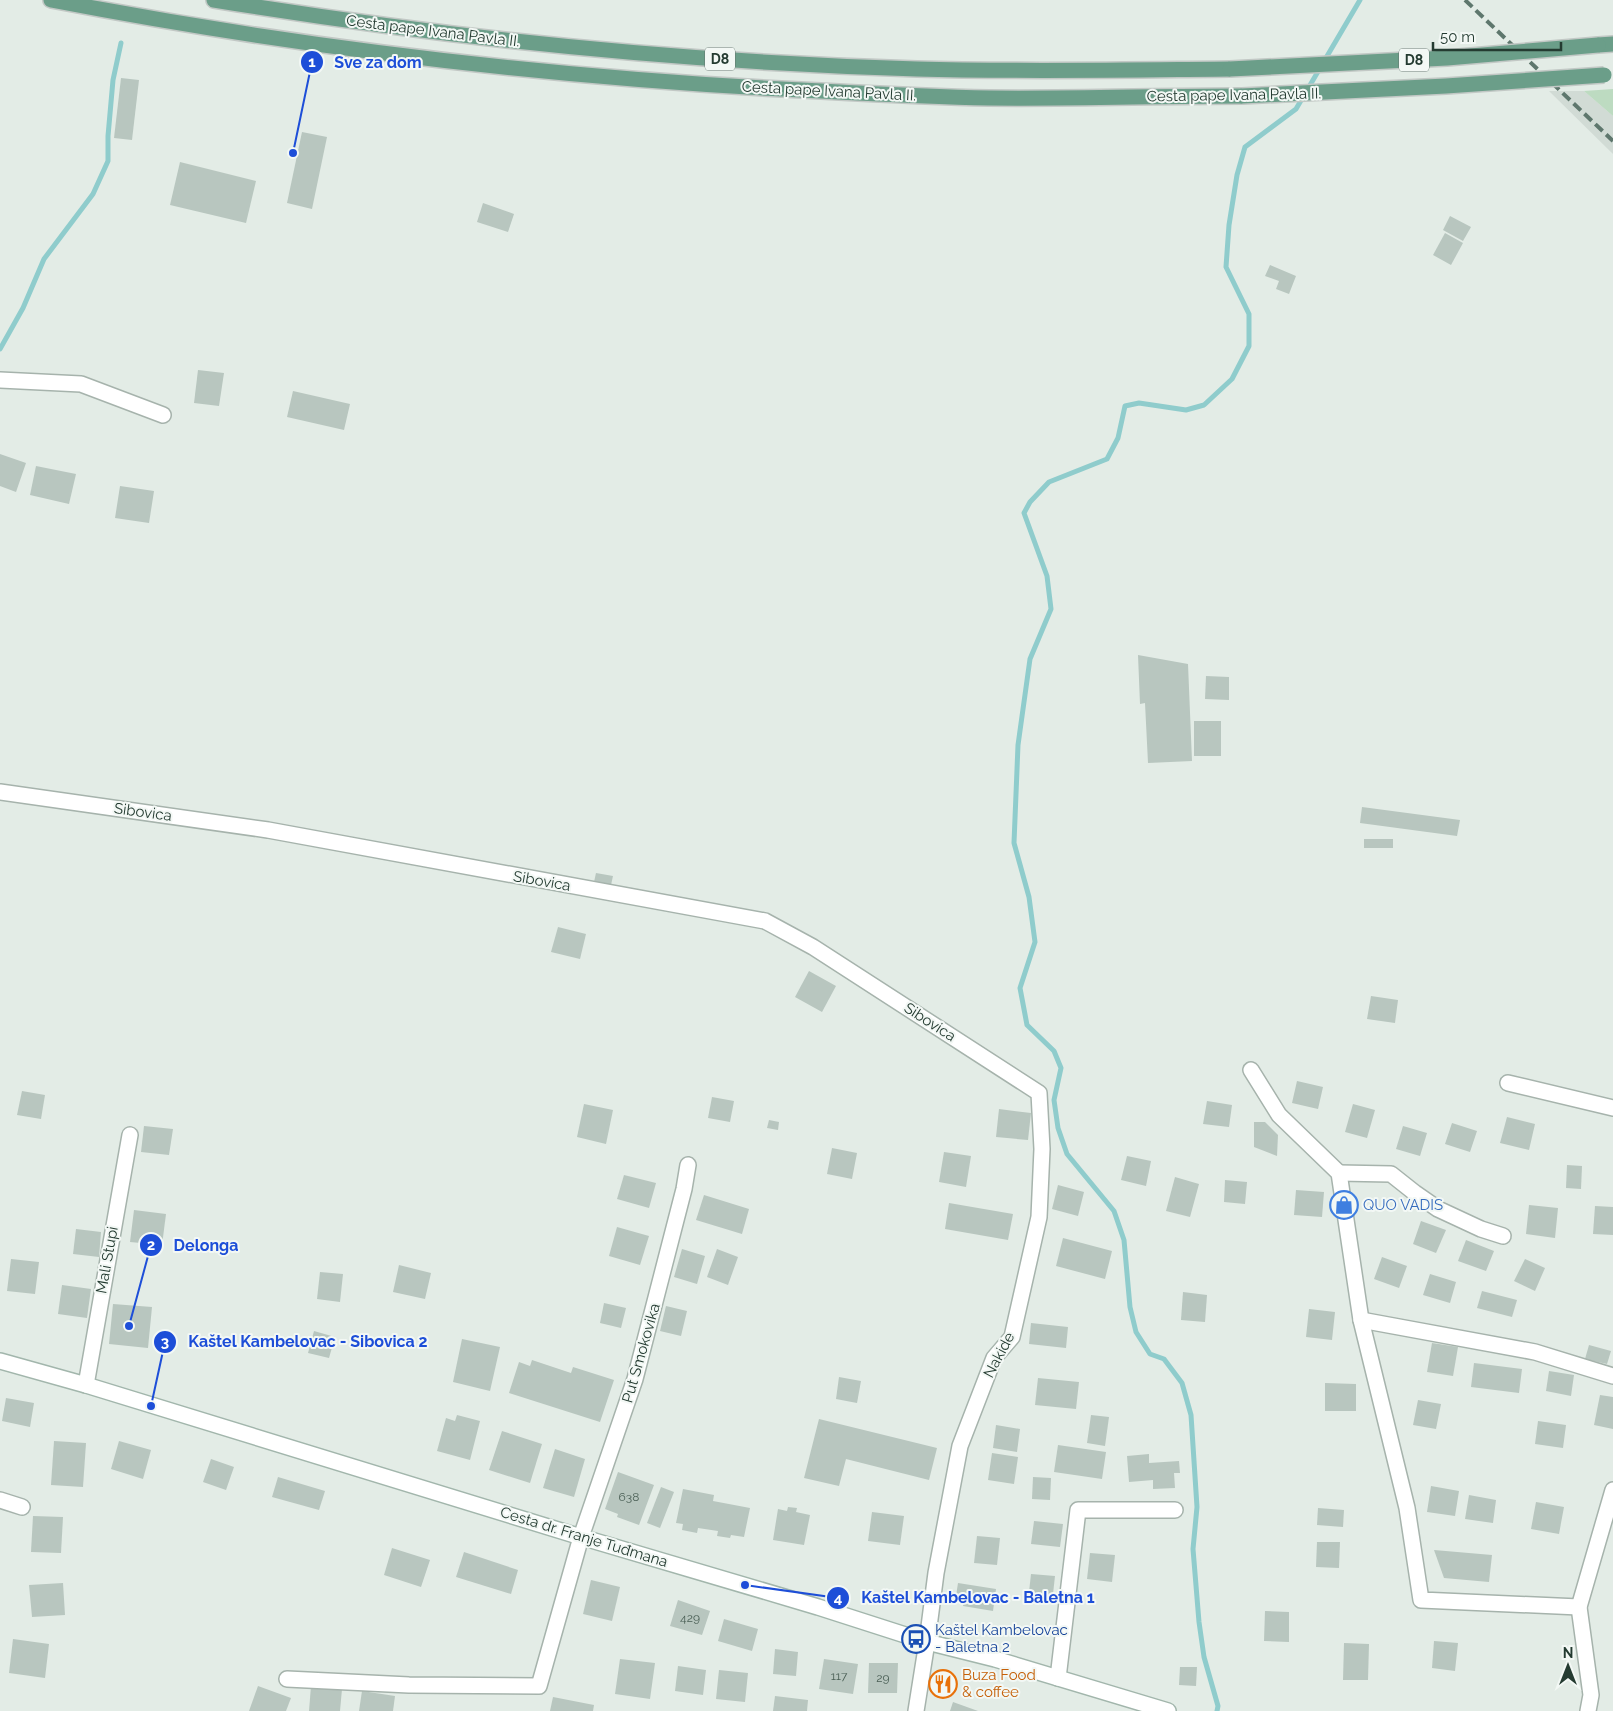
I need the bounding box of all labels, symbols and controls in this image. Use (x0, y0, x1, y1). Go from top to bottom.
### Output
street label: Cesta pape Ivana Pavla II. (345, 11, 521, 51)
scale bar (1433, 20, 1560, 52)
text: 50 m (1440, 28, 1475, 46)
callout: Sve za dom (299, 47, 432, 78)
road number: D8 (705, 48, 735, 70)
road number: D8 (1399, 48, 1429, 72)
text: 1 (308, 53, 316, 71)
text: Sve za dom (334, 53, 422, 72)
street label: Cesta pape Ivana Pavla II. (741, 77, 917, 105)
street label: Cesta pape Ivana Pavla II. (1147, 84, 1321, 106)
street label: Sibovica (113, 799, 173, 825)
street label: Sibovica (512, 867, 572, 895)
street label: Sibovica (901, 999, 959, 1045)
shop icon: QUO VADIS (1329, 1190, 1359, 1220)
place label: QUO VADIS (1363, 1196, 1443, 1214)
street label: Mali Stupi (92, 1225, 122, 1295)
callout: Delonga (139, 1229, 249, 1260)
text: 2 (147, 1236, 155, 1254)
text: Delonga (174, 1236, 238, 1255)
street label: Put Smokovika (618, 1301, 664, 1405)
callout: Kaštel Kambelovac - Sibovica 2 (153, 1326, 438, 1357)
street label: Nakide (980, 1329, 1019, 1381)
text: Kaštel Kambelovac - Sibovica 2 (188, 1332, 428, 1351)
text: 3 (161, 1333, 169, 1351)
house number: 638 (619, 1490, 639, 1504)
street label: Cesta dr. Franje Tuđmana (498, 1503, 670, 1571)
callout: Kaštel Kambelovac - Baletna 1 (826, 1582, 1105, 1613)
text: Kaštel Kambelovac - Baletna 1 (861, 1588, 1095, 1607)
text: 4 (834, 1589, 843, 1607)
house number: 429 (680, 1611, 700, 1625)
place label: Kaštel Kambelovac - Baletna 2 (935, 1621, 1068, 1656)
bus stop icon: Kaštel Kambelovac - Baletna 2 (901, 1624, 931, 1654)
north arrow (1543, 1641, 1593, 1691)
text: N (1563, 1645, 1573, 1661)
place label: Buza Food & coffee (962, 1666, 1036, 1701)
house number: 117 (831, 1669, 848, 1683)
restaurant icon: Buza Food & coffee (928, 1669, 958, 1699)
house number: 29 (876, 1671, 890, 1685)

